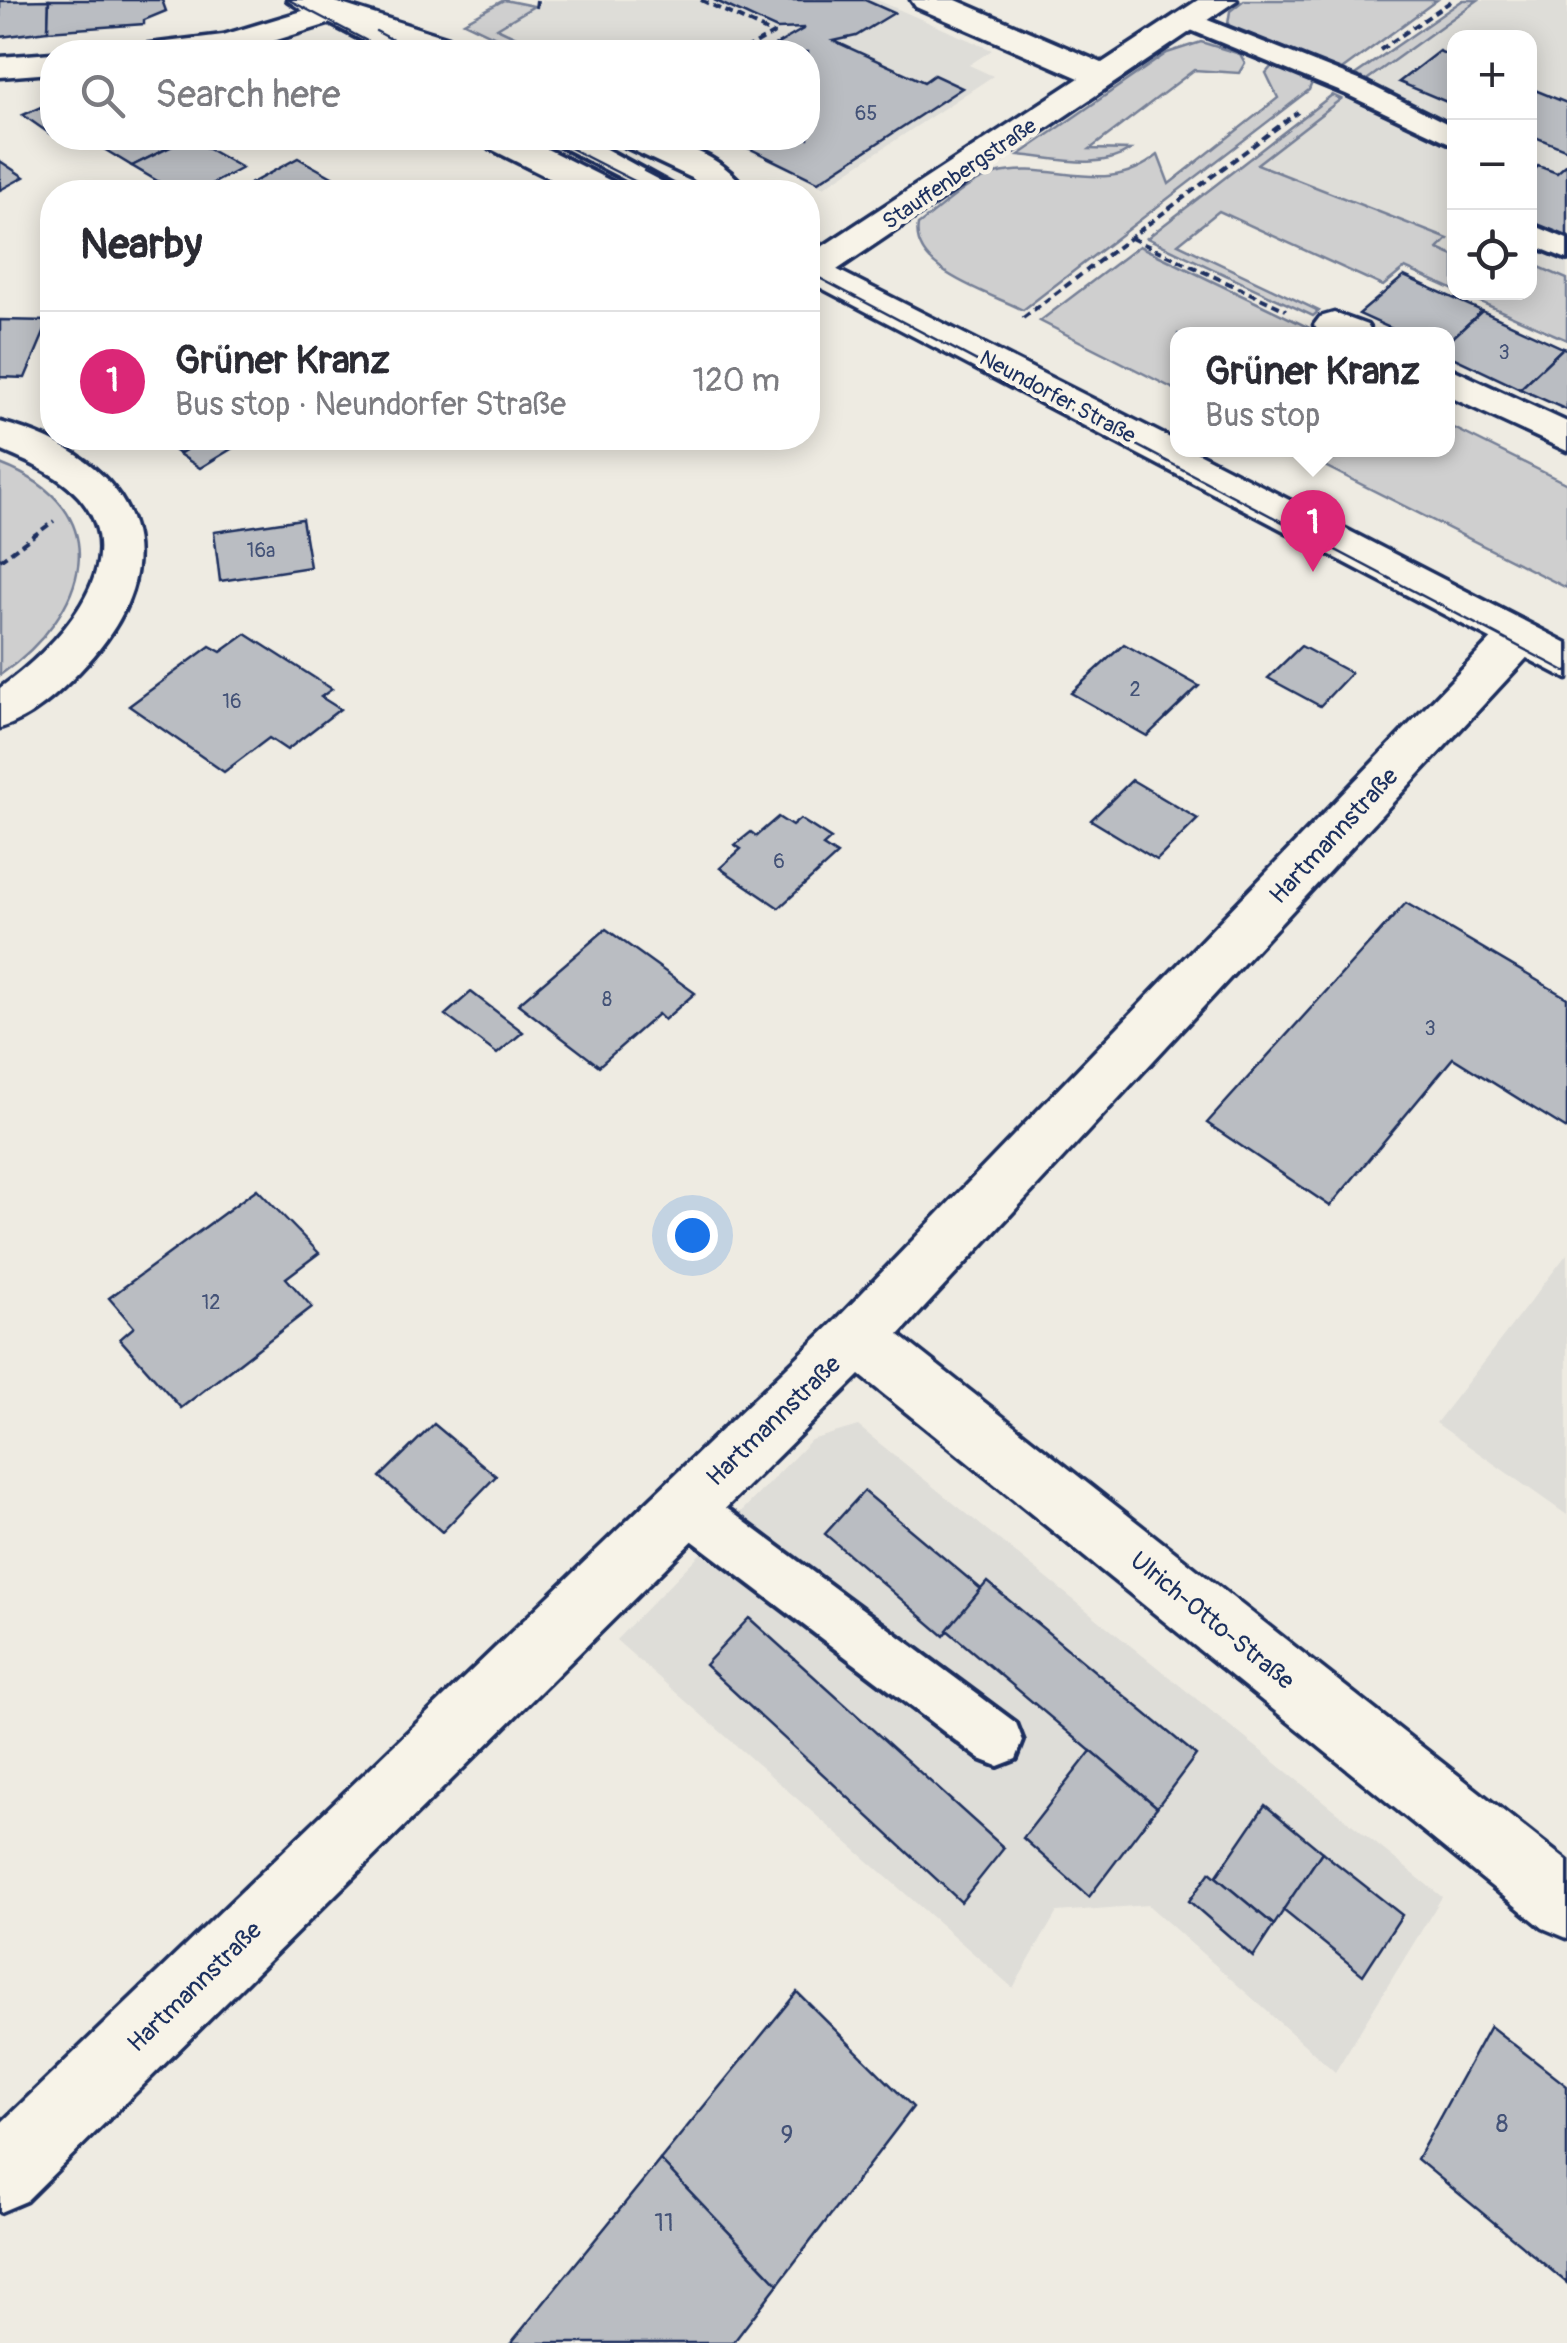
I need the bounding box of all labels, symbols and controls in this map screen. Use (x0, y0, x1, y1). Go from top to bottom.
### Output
map controls (1447, 30, 1537, 300)
button: + (1447, 30, 1537, 120)
search box (40, 40, 820, 150)
icon: search (75, 68, 130, 123)
text: Search here (155, 71, 341, 119)
house number: 65 (855, 101, 877, 126)
street label: Stauffenbergstraße (877, 112, 1042, 236)
button: − (1447, 120, 1537, 210)
button: locate (1447, 210, 1537, 300)
text: Nearby (80, 219, 202, 271)
popup (1170, 327, 1455, 457)
text: Grüner Kranz (175, 337, 390, 385)
house number: 3 (1498, 340, 1510, 365)
street label: Neundorfer Straße (975, 344, 1141, 450)
text: Grüner Kranz (1205, 348, 1420, 396)
text: 1 (106, 361, 119, 401)
text: 120 m (692, 361, 780, 401)
text: Bus stop · Neundorfer Straße (175, 385, 566, 425)
text: Bus stop (1205, 396, 1320, 436)
pin: 1 (1280, 490, 1346, 572)
house number: 16a (247, 538, 275, 563)
house number: 2 (1129, 677, 1141, 702)
house number: 16 (222, 689, 242, 714)
street label: Hartmannstraße (1263, 761, 1406, 911)
house number: 6 (773, 849, 785, 874)
house number: 8 (602, 987, 612, 1012)
house number: 3 (1424, 1016, 1436, 1041)
your location (667, 1210, 718, 1261)
house number: 12 (202, 1290, 221, 1315)
street label: Hartmannstraße (700, 1349, 848, 1493)
street label: Ulrich-Otto-Straße (1124, 1545, 1301, 1697)
street label: Hartmannstraße (121, 1915, 269, 2059)
house number: 8 (1496, 2109, 1508, 2140)
house number: 9 (781, 2120, 793, 2151)
house number: 11 (654, 2208, 674, 2239)

